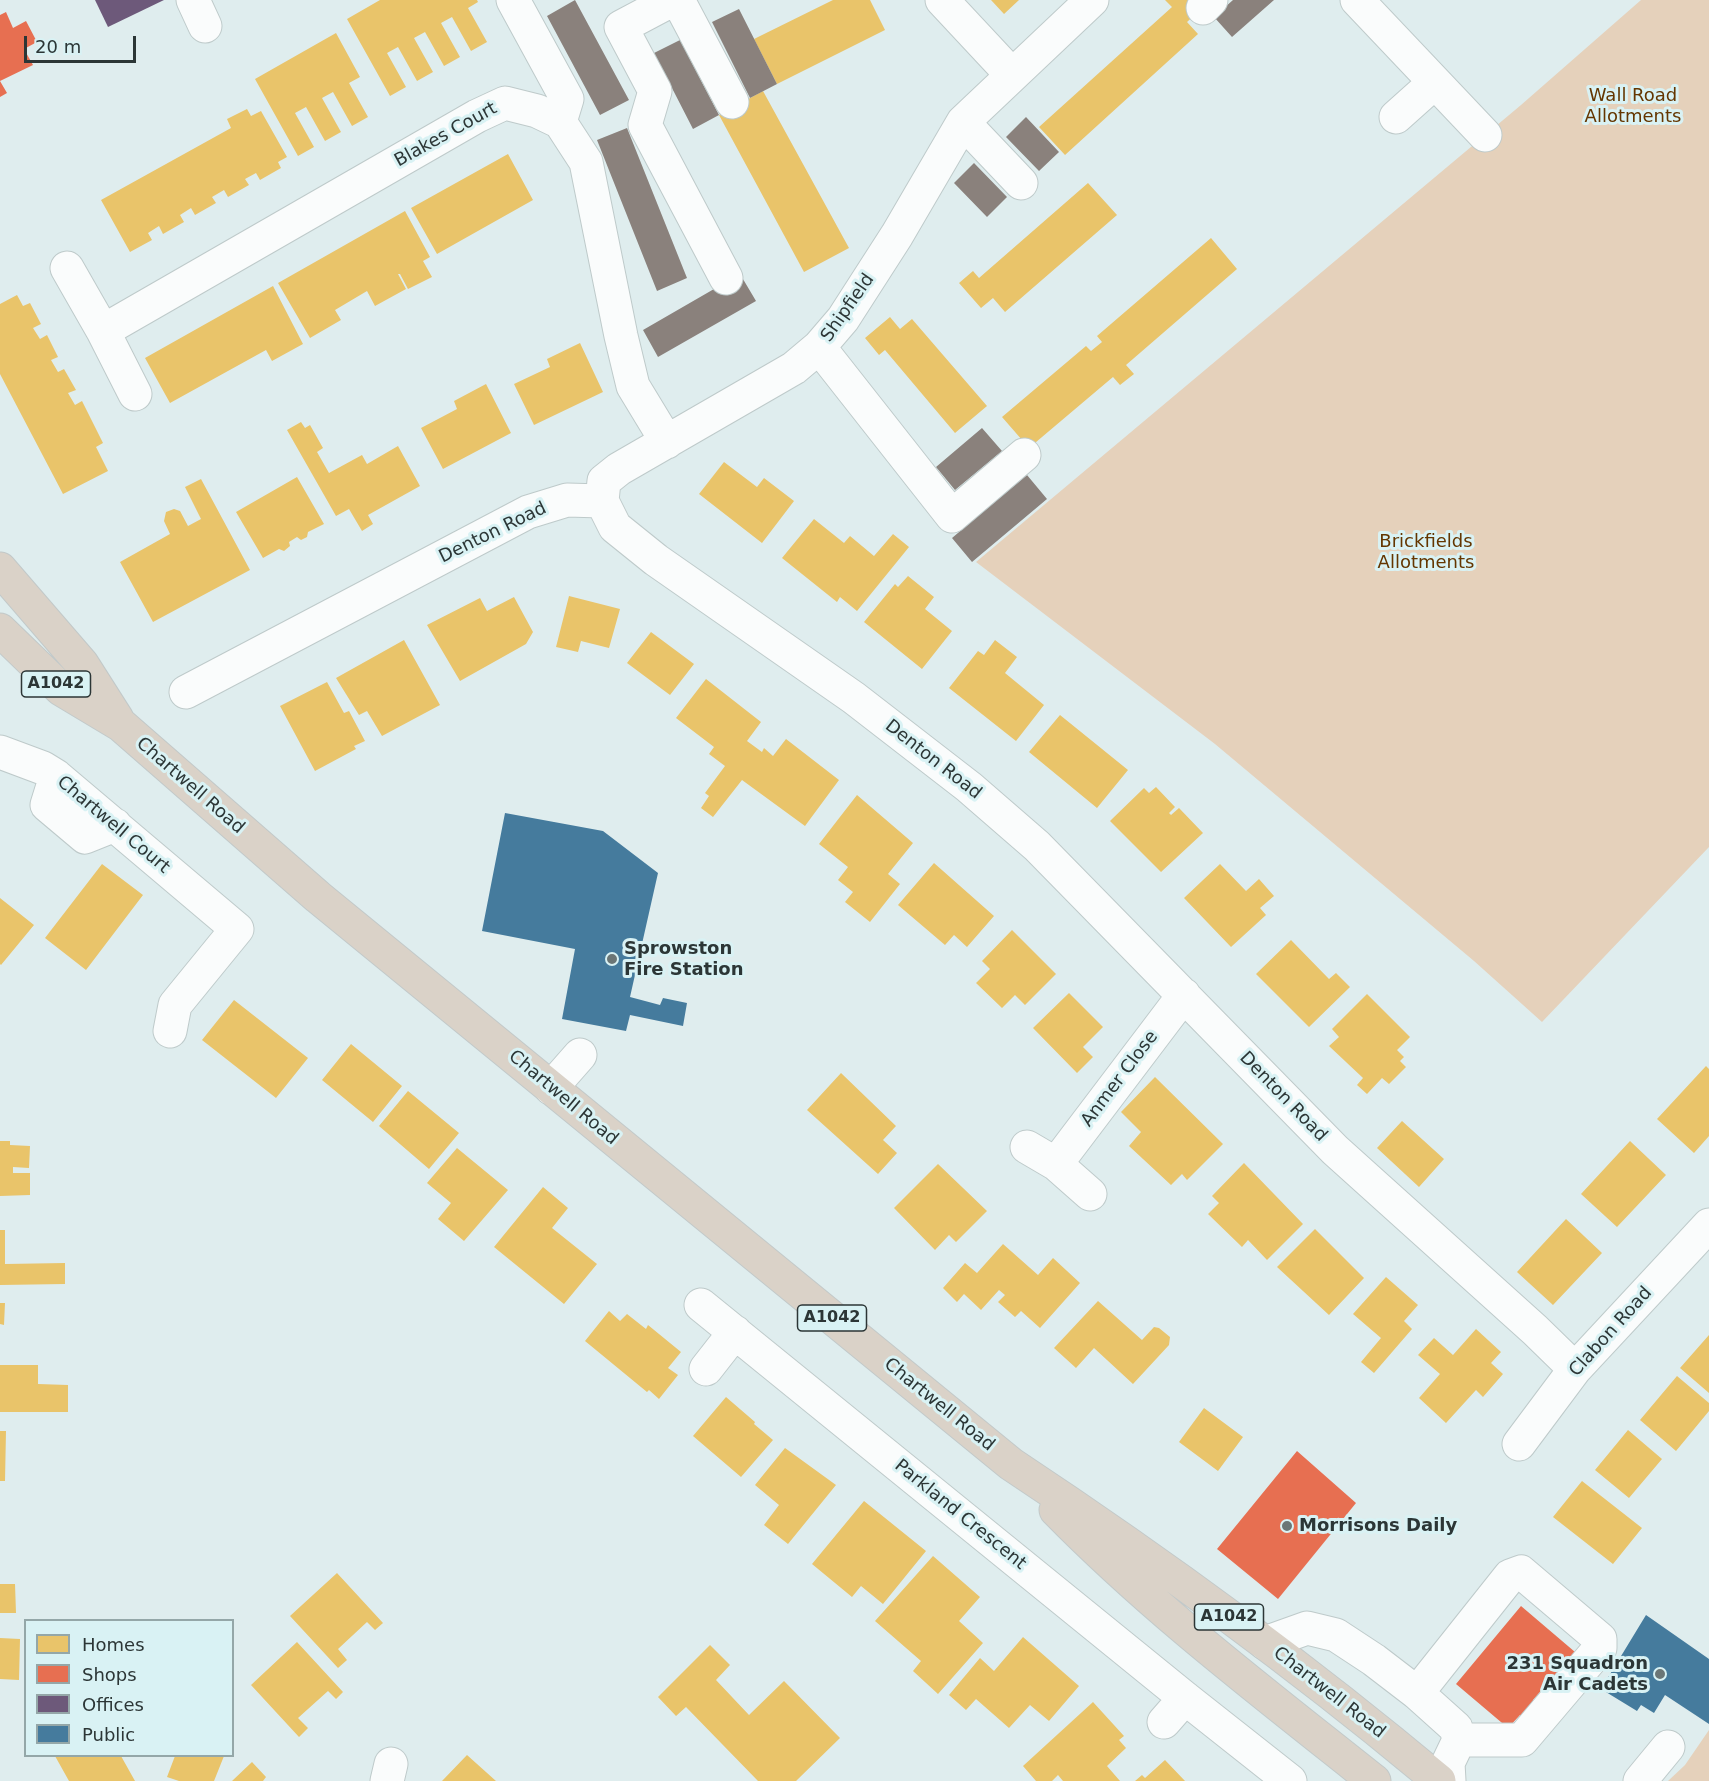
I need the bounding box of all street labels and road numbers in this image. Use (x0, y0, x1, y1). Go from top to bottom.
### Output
street label: Blakes Court (391, 98, 501, 172)
street label: Shipfield (817, 270, 879, 346)
street label: Denton Road (436, 498, 550, 568)
road number: A1042 (22, 671, 90, 697)
street label: Denton Road (880, 716, 986, 804)
street label: Chartwell Road (132, 733, 248, 839)
street label: Chartwell Court (52, 772, 174, 878)
street label: Anmer Close (1077, 1027, 1163, 1131)
street label: Chartwell Road (504, 1046, 622, 1150)
street label: Denton Road (1235, 1048, 1331, 1146)
street label: Clabon Road (1565, 1283, 1657, 1381)
road number: A1042 (798, 1305, 866, 1331)
street label: Chartwell Road (879, 1354, 999, 1456)
street label: Parkland Crescent (890, 1455, 1030, 1575)
road number: A1042 (1194, 1604, 1264, 1630)
street label: Chartwell Road (1269, 1643, 1389, 1743)

